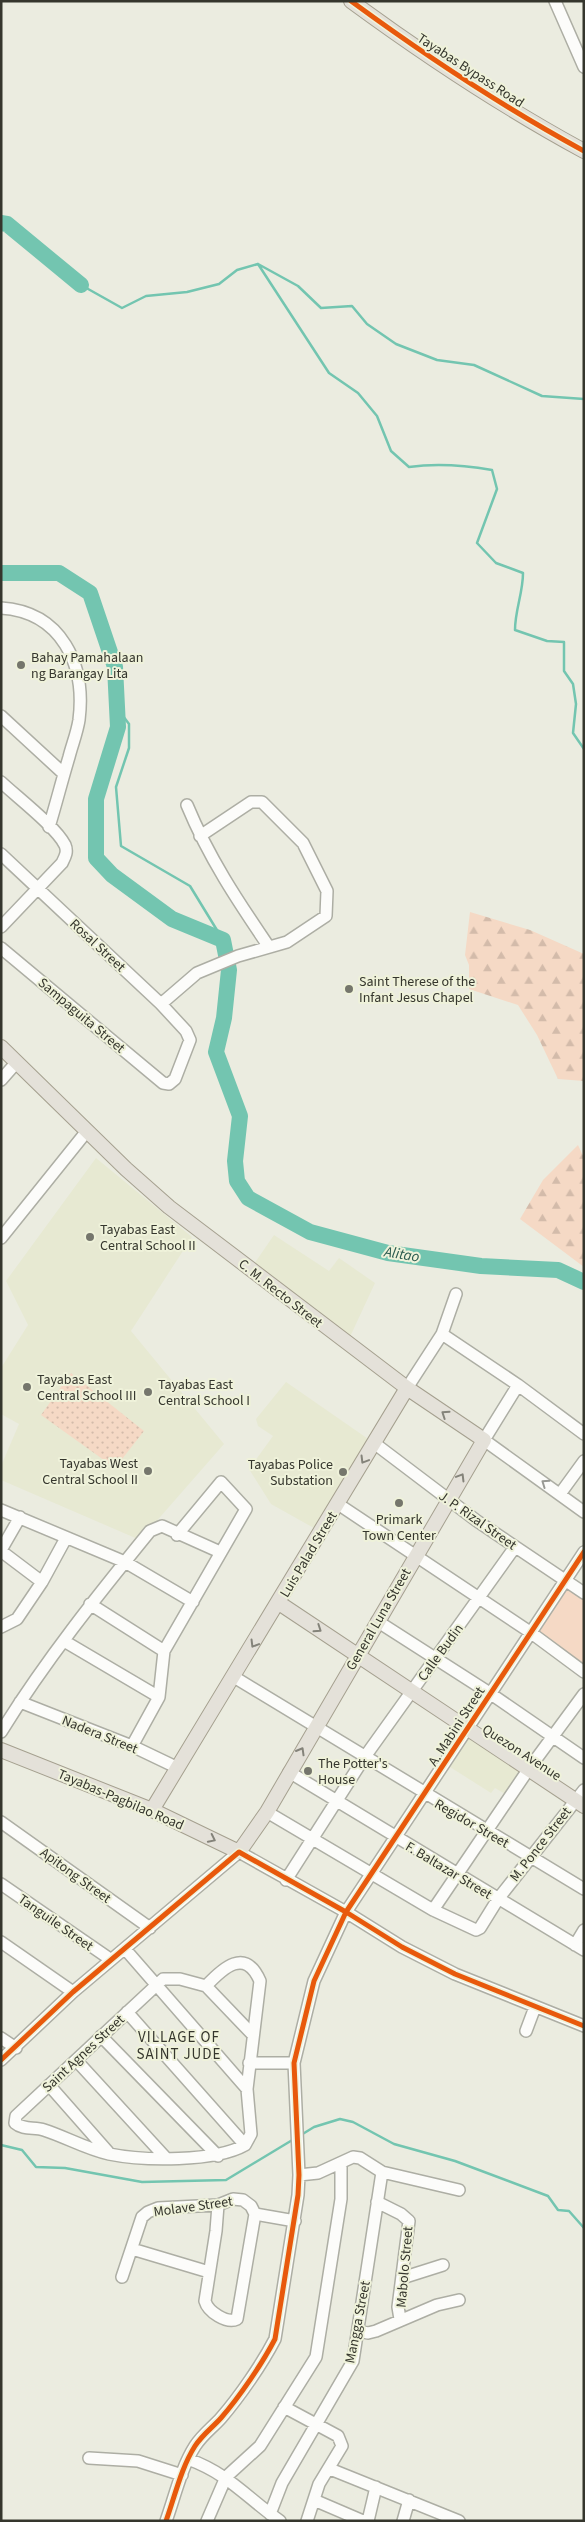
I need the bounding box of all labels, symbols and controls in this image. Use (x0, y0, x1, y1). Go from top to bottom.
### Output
street label: Tayabas Bypass Road (413, 29, 528, 113)
place label: Bahay Pamahalaan ng Barangay Lita (31, 648, 143, 684)
marker: Bahay Pamahalaan ng Barangay Lita (15, 659, 27, 671)
street label: Rosal Street (65, 915, 130, 977)
place label: Saint Therese of the Infant Jesus Chapel (359, 972, 475, 1008)
street label: Sampaguita Street (33, 973, 129, 1058)
marker: Saint Therese of the Infant Jesus Chapel (343, 983, 355, 995)
place label: Tayabas East Central School II (100, 1220, 196, 1256)
marker: Tayabas East Central School II (84, 1231, 96, 1243)
water label: Alitao (382, 1241, 421, 1268)
street label: C. M. Recto Street (234, 1255, 327, 1333)
place label: Tayabas East Central School III (37, 1370, 136, 1406)
place label: Tayabas East Central School I (158, 1375, 250, 1411)
marker: Tayabas East Central School III (21, 1381, 33, 1393)
marker: Tayabas East Central School I (142, 1386, 154, 1398)
one-way arrow (441, 1411, 451, 1420)
place label: Tayabas West Central School II (42, 1454, 138, 1490)
one-way arrow (360, 1454, 370, 1463)
place label: Tayabas Police Substation (248, 1455, 333, 1491)
marker: Tayabas West Central School II (142, 1465, 154, 1477)
marker: Tayabas Police Substation (337, 1466, 349, 1478)
one-way arrow (455, 1474, 465, 1483)
one-way arrow (541, 1480, 550, 1489)
street label: J. P. Rizal Street (434, 1487, 521, 1555)
marker: Primark Town Center (393, 1497, 405, 1509)
street label: Luis Palad Street (275, 1508, 343, 1601)
place label: Primark Town Center (362, 1510, 436, 1546)
street label: General Luna Street (341, 1564, 416, 1674)
street label: Calle Budin (413, 1620, 468, 1685)
one-way arrow (312, 1623, 322, 1632)
one-way arrow (250, 1639, 260, 1648)
street label: A. Mabini Street (424, 1683, 490, 1770)
street label: Nadera Street (59, 1711, 141, 1759)
street label: Quezon Avenue (478, 1720, 565, 1786)
one-way arrow (295, 1748, 305, 1757)
place label: The Potter's House (318, 1754, 388, 1790)
street label: Tayabas-Pagbilao Road (54, 1764, 187, 1836)
marker: The Potter's House (302, 1765, 314, 1777)
street label: Regidor Street (430, 1794, 513, 1853)
street label: M. Ponce Street (505, 1803, 577, 1886)
one-way arrow (206, 1833, 215, 1843)
street label: F. Baltazar Street (401, 1837, 496, 1905)
street label: Apitong Street (36, 1843, 115, 1909)
street label: Tanguile Street (14, 1889, 97, 1956)
street label: Saint Agnes Street (38, 2010, 130, 2097)
district label: VILLAGE OF SAINT JUDE (137, 2027, 221, 2065)
street label: Molave Street (152, 2192, 234, 2222)
street label: Mabolo Street (391, 2225, 419, 2309)
street label: Mangga Street (340, 2279, 376, 2365)

